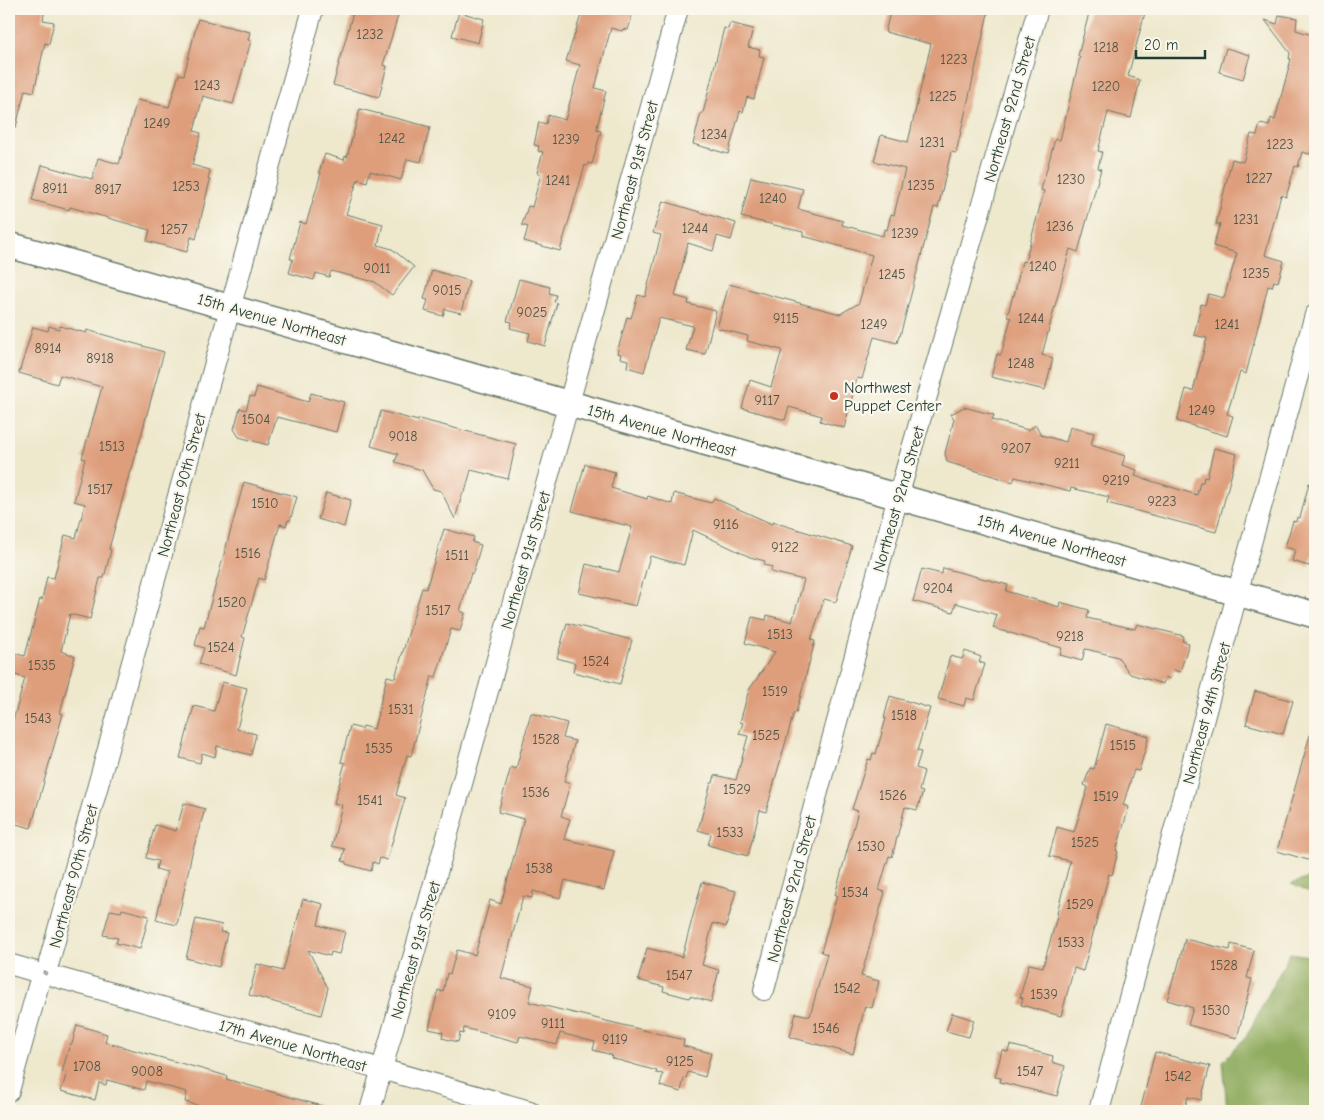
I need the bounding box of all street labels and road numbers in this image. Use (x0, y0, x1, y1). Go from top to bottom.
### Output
street label: Northeast 92nd Street (981, 34, 1040, 184)
street label: Northeast 91st Street (608, 99, 662, 242)
street label: 15th Avenue Northeast (195, 290, 348, 350)
street label: 15th Avenue Northeast (585, 401, 738, 461)
street label: Northeast 90th Street (154, 411, 210, 559)
street label: Northeast 92nd Street (870, 424, 929, 574)
street label: Northeast 91st Street (498, 489, 554, 631)
street label: 15th Avenue Northeast (975, 511, 1128, 571)
street label: Northeast 94th Street (1179, 640, 1235, 786)
street label: Northeast 90th Street (46, 802, 102, 950)
street label: Northeast 92nd Street (764, 814, 820, 964)
street label: Northeast 91st Street (388, 879, 444, 1021)
street label: 17th Avenue Northeast (217, 1016, 369, 1076)

